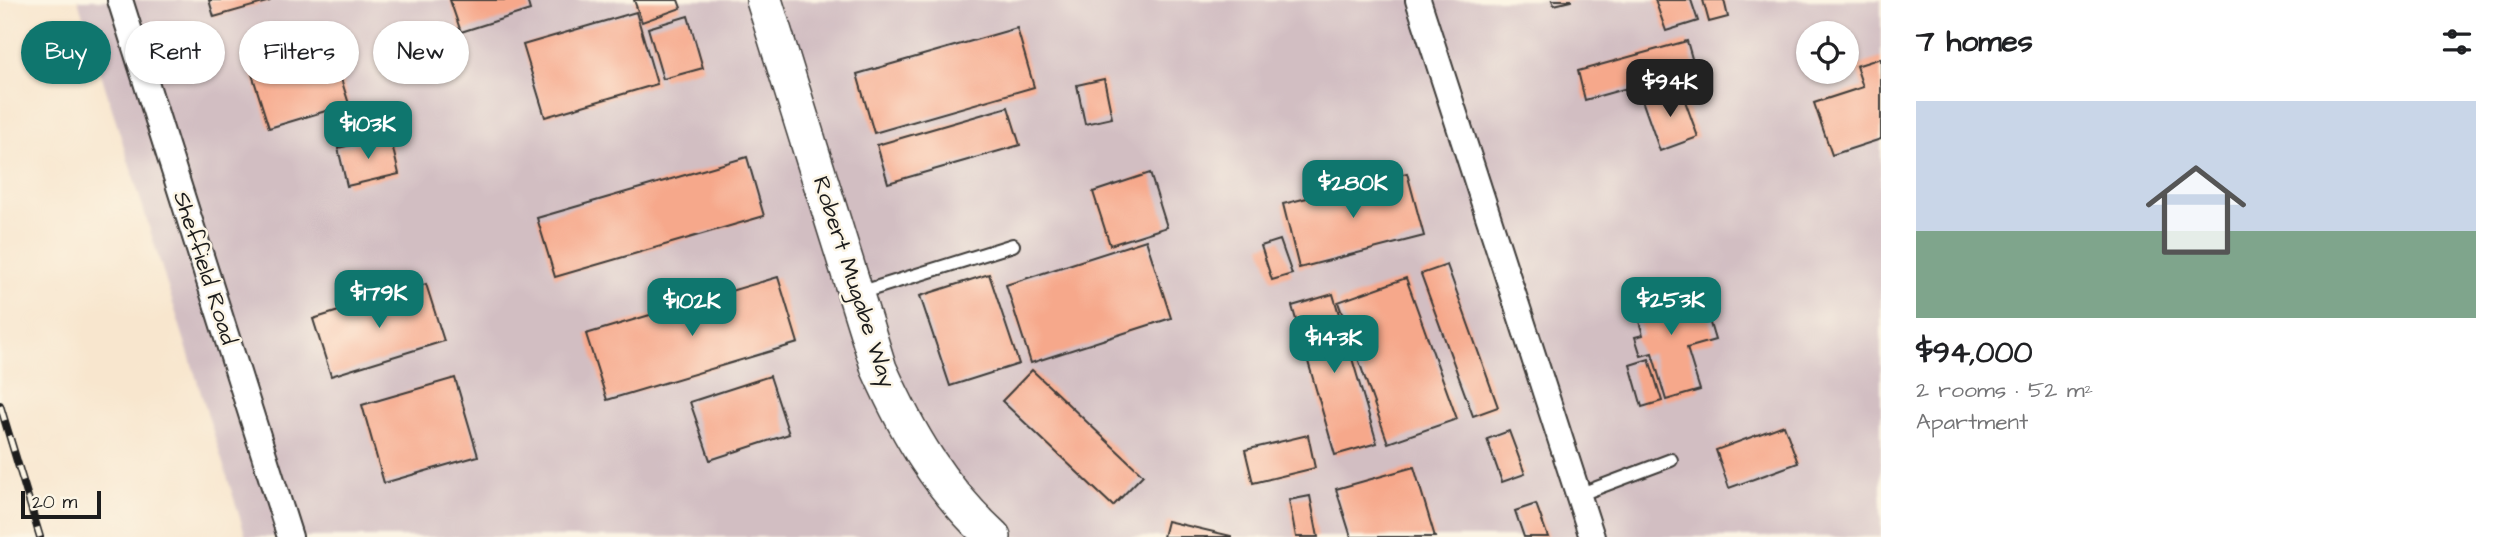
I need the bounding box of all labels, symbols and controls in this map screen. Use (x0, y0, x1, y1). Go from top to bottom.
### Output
chip: Buy (21, 21, 111, 84)
chip: Rent (125, 21, 225, 84)
chip: Filters (239, 21, 359, 84)
chip: New (373, 21, 469, 84)
map controls (1796, 21, 1859, 84)
button: locate (1796, 21, 1859, 84)
text: 7 homes (1916, 21, 2033, 63)
icon: filters (2438, 23, 2476, 61)
pin: $94K (1629, 60, 1711, 119)
text: $94K (1642, 66, 1698, 98)
pin: $103K (319, 102, 417, 161)
text: $103K (340, 108, 396, 140)
icon: home (2133, 147, 2259, 273)
pin: $280K (1304, 160, 1402, 220)
text: $280K (1318, 167, 1388, 199)
street label: Robert Mugabe Way (804, 172, 903, 393)
street label: Sheffield Road (165, 187, 245, 349)
pin: $179K (330, 270, 428, 330)
text: $179K (351, 277, 407, 309)
pin: $102K (643, 278, 741, 338)
pin: $253K (1622, 278, 1720, 337)
text: $253K (1637, 284, 1705, 316)
text: $102K (663, 285, 721, 317)
pin: $143K (1285, 316, 1383, 375)
text: $143K (1305, 322, 1363, 354)
text: $94,000 (1916, 332, 2032, 374)
text: 2 rooms · 52 m² (1916, 374, 2093, 406)
text: Apartment (1916, 406, 2028, 438)
scale bar (21, 488, 102, 520)
text: 20 m (32, 489, 77, 516)

